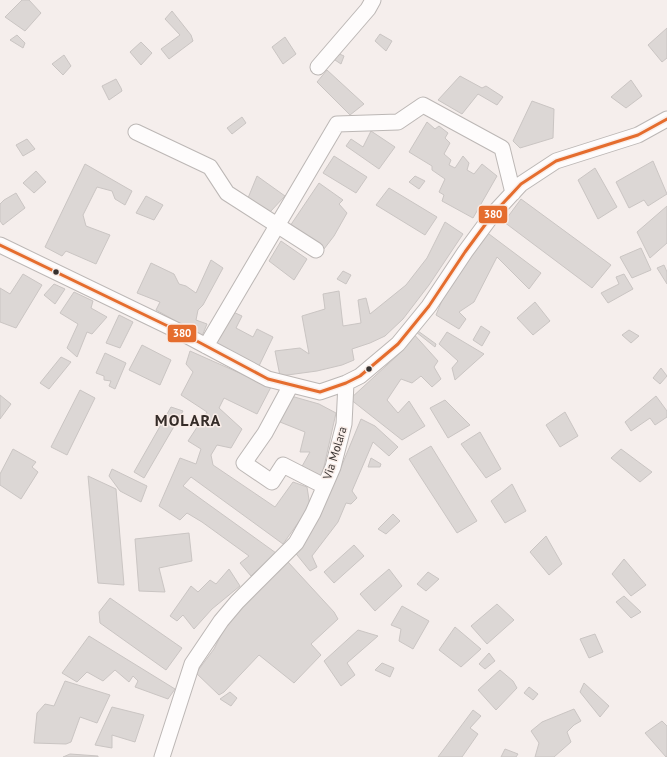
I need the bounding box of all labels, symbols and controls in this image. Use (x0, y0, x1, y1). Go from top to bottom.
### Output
line badge: 380 (478, 205, 508, 224)
text: 380 (484, 207, 502, 221)
unlabelled marker (51, 267, 61, 277)
line badge: 380 (167, 324, 197, 343)
text: 380 (173, 326, 191, 340)
unlabelled marker (364, 364, 374, 374)
district label: MOLARA (155, 410, 221, 430)
street label: Via Molara (319, 425, 350, 482)

